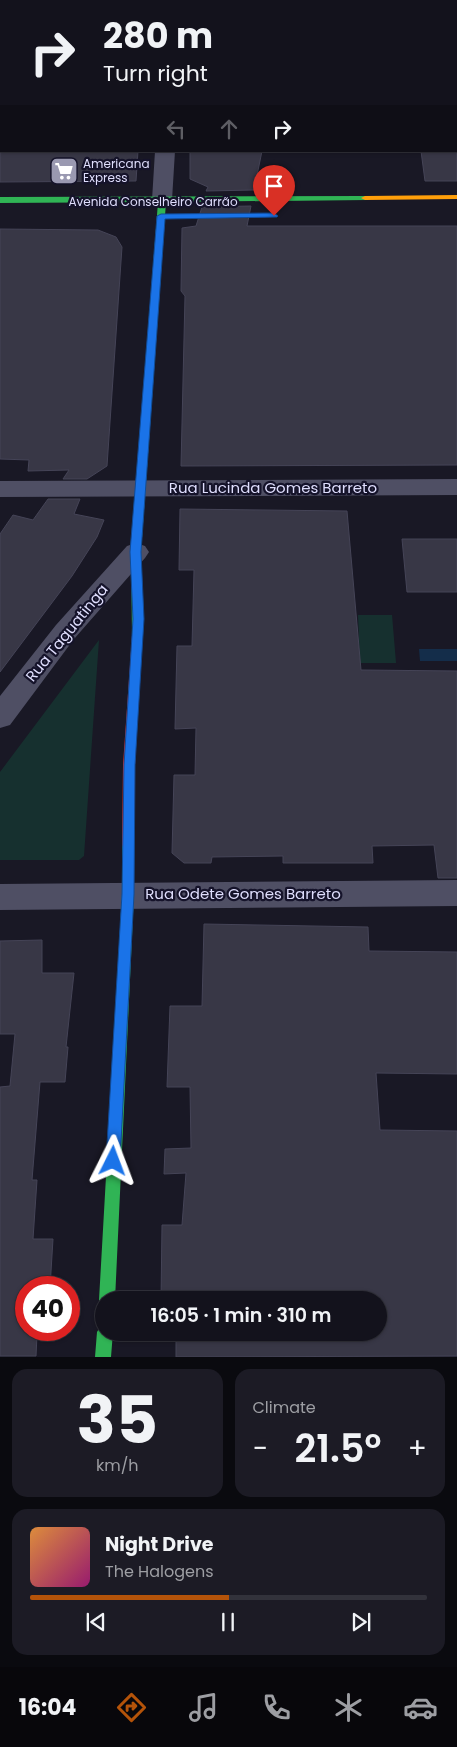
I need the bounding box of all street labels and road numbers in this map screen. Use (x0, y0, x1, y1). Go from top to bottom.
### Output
street label: Avenida Conselheiro Carrão (68, 193, 238, 210)
street label: Rua Lucinda Gomes Barreto (169, 477, 377, 498)
street label: Rua Taguatinga (21, 579, 113, 686)
street label: Rua Odete Gomes Barreto (145, 883, 341, 904)

